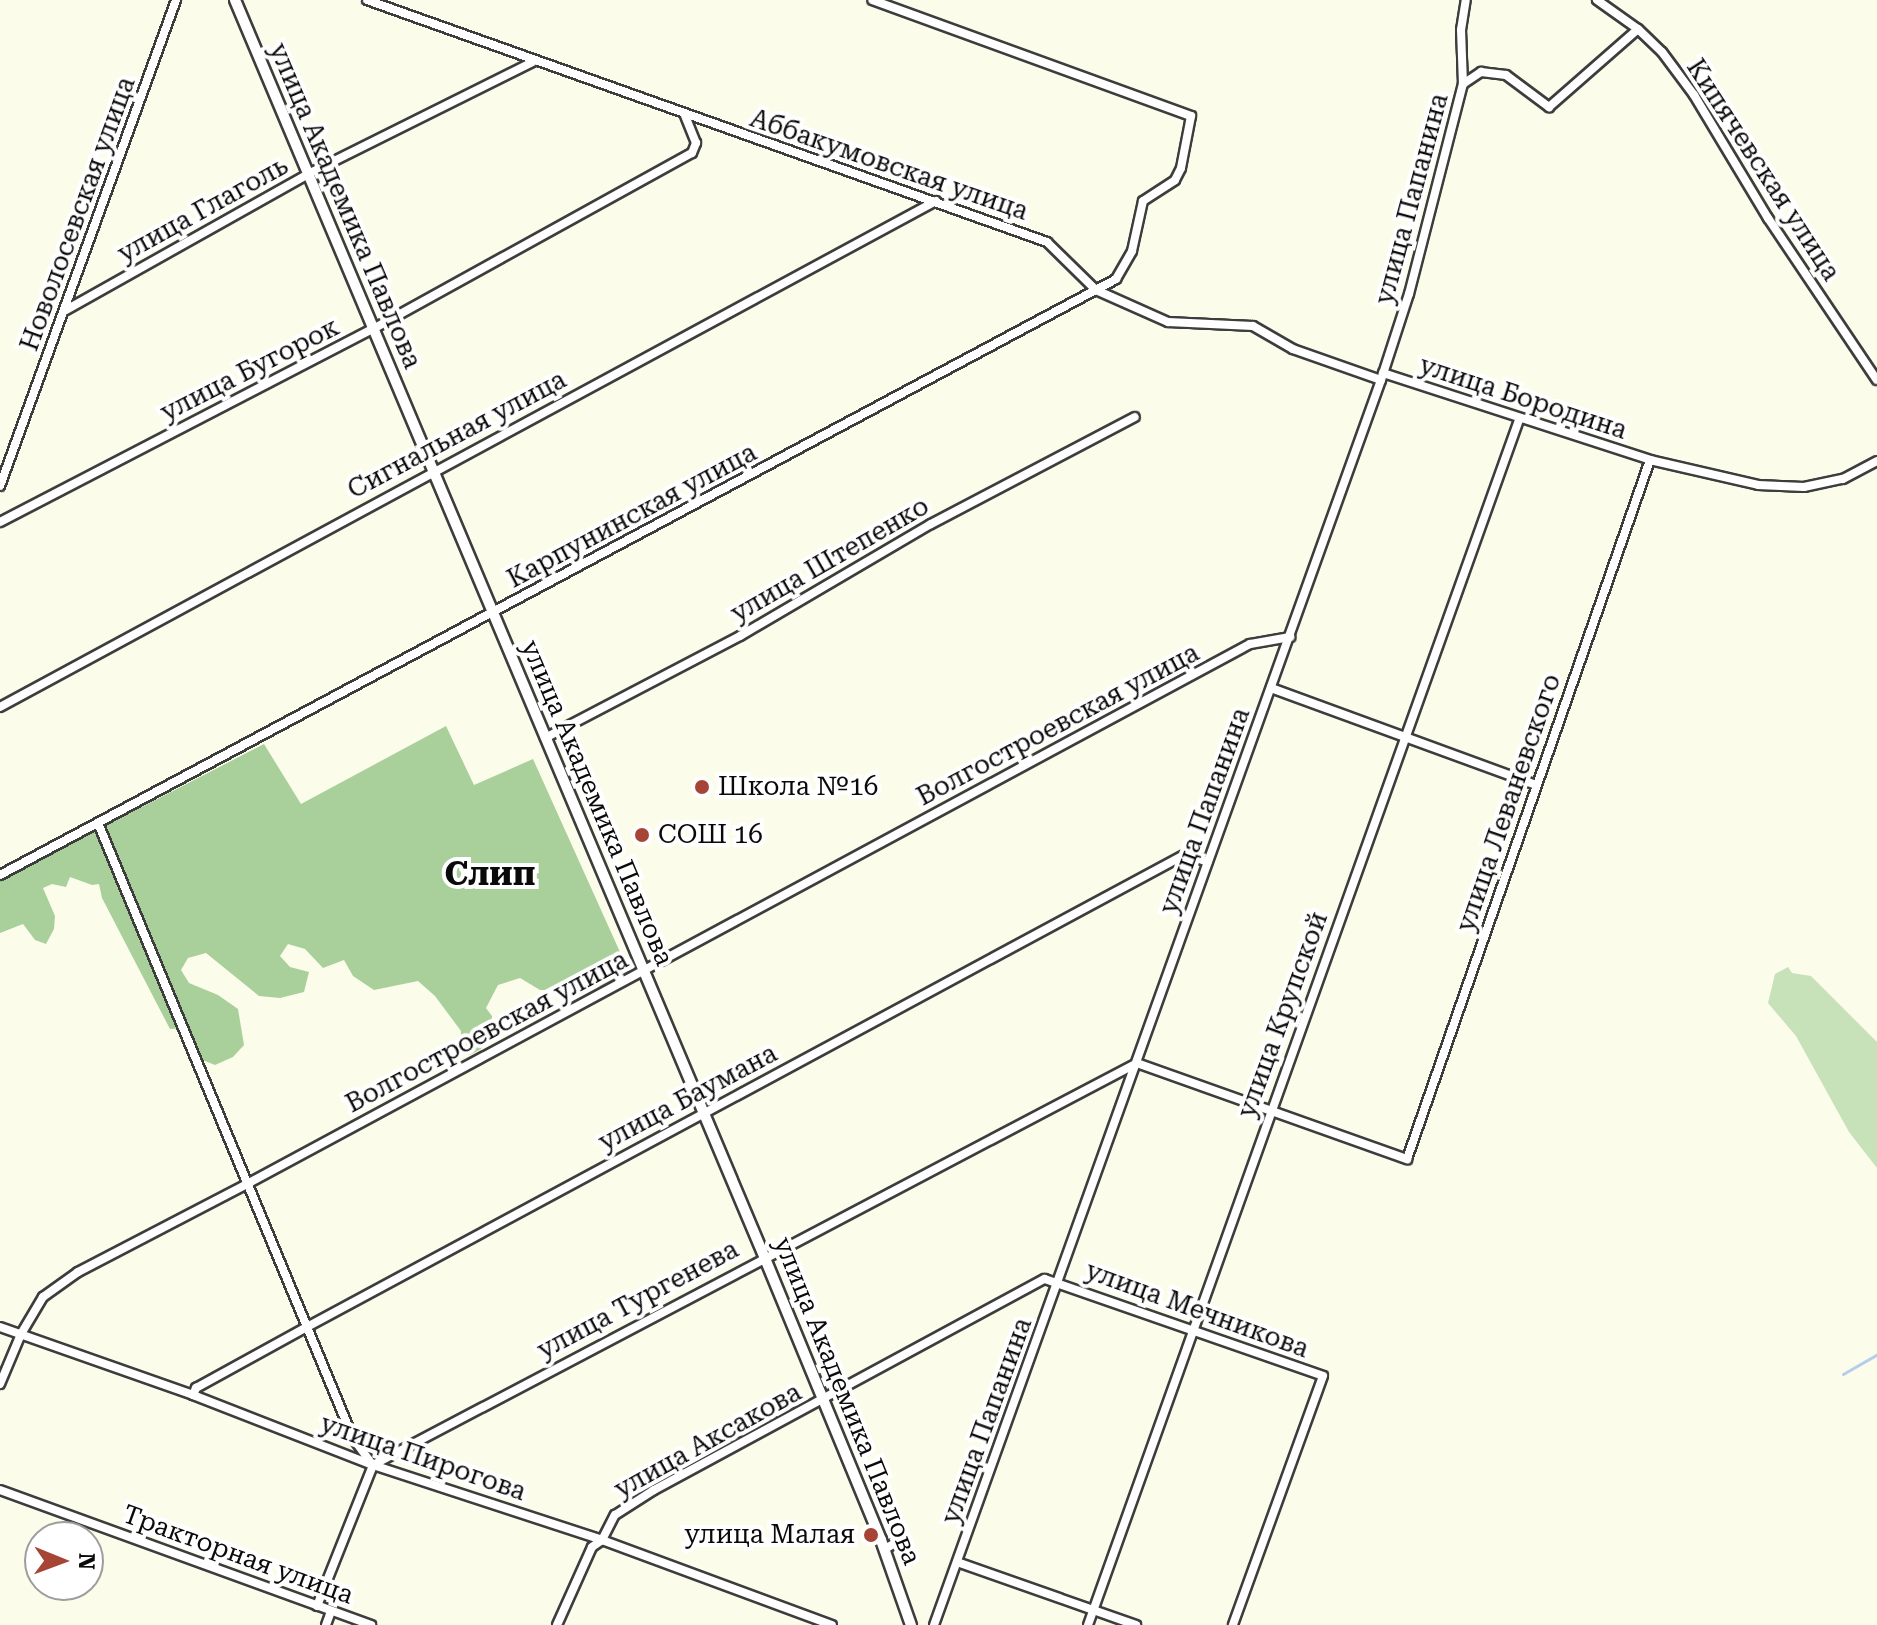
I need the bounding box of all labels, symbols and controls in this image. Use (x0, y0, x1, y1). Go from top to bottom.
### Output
street label: улица Академика Павлова (262, 38, 428, 374)
street label: Кипячевская улица (1680, 53, 1846, 287)
street label: Новолосевская улица (14, 73, 142, 355)
street label: улица Папанина (1369, 90, 1455, 308)
street label: Аббакумовская улица (746, 103, 1032, 227)
street label: улица Глаголь (112, 150, 294, 270)
street label: улица Бугорок (155, 312, 345, 428)
street label: улица Бородина (1415, 350, 1631, 446)
street label: Сигнальная улица (342, 364, 572, 506)
street label: Карпунинская улица (502, 437, 762, 595)
street label: улица Штепенко (725, 491, 935, 629)
street label: улица Академика Павлова (514, 635, 680, 971)
street label: Волгостроевская улица (912, 637, 1204, 813)
street label: улица Леваневского (1450, 670, 1568, 936)
street label: улица Папанина (1153, 704, 1257, 918)
place label: Школа №16 (718, 771, 878, 803)
marker: Школа №16 (693, 778, 711, 796)
place label: СОШ 16 (658, 819, 763, 851)
marker: СОШ 16 (633, 826, 651, 844)
district label: Слип (445, 854, 535, 894)
street label: улица Крупской (1231, 908, 1335, 1122)
street label: Волгостроевская улица (341, 944, 633, 1120)
street label: улица Баумана (593, 1038, 783, 1158)
street label: улица Академика Павлова (767, 1233, 927, 1569)
street label: улица Тургенева (532, 1234, 744, 1366)
street label: улица Мечникова (1081, 1255, 1313, 1365)
street label: улица Папанина (935, 1314, 1039, 1528)
street label: улица Аксакова (609, 1377, 807, 1505)
street label: улица Пирогова (316, 1408, 530, 1508)
street label: Тракторная улица (118, 1499, 358, 1611)
place label: улица Малая (684, 1519, 855, 1551)
north arrow (24, 1521, 104, 1601)
marker: улица Малая (862, 1526, 880, 1544)
text: N (74, 1553, 99, 1570)

